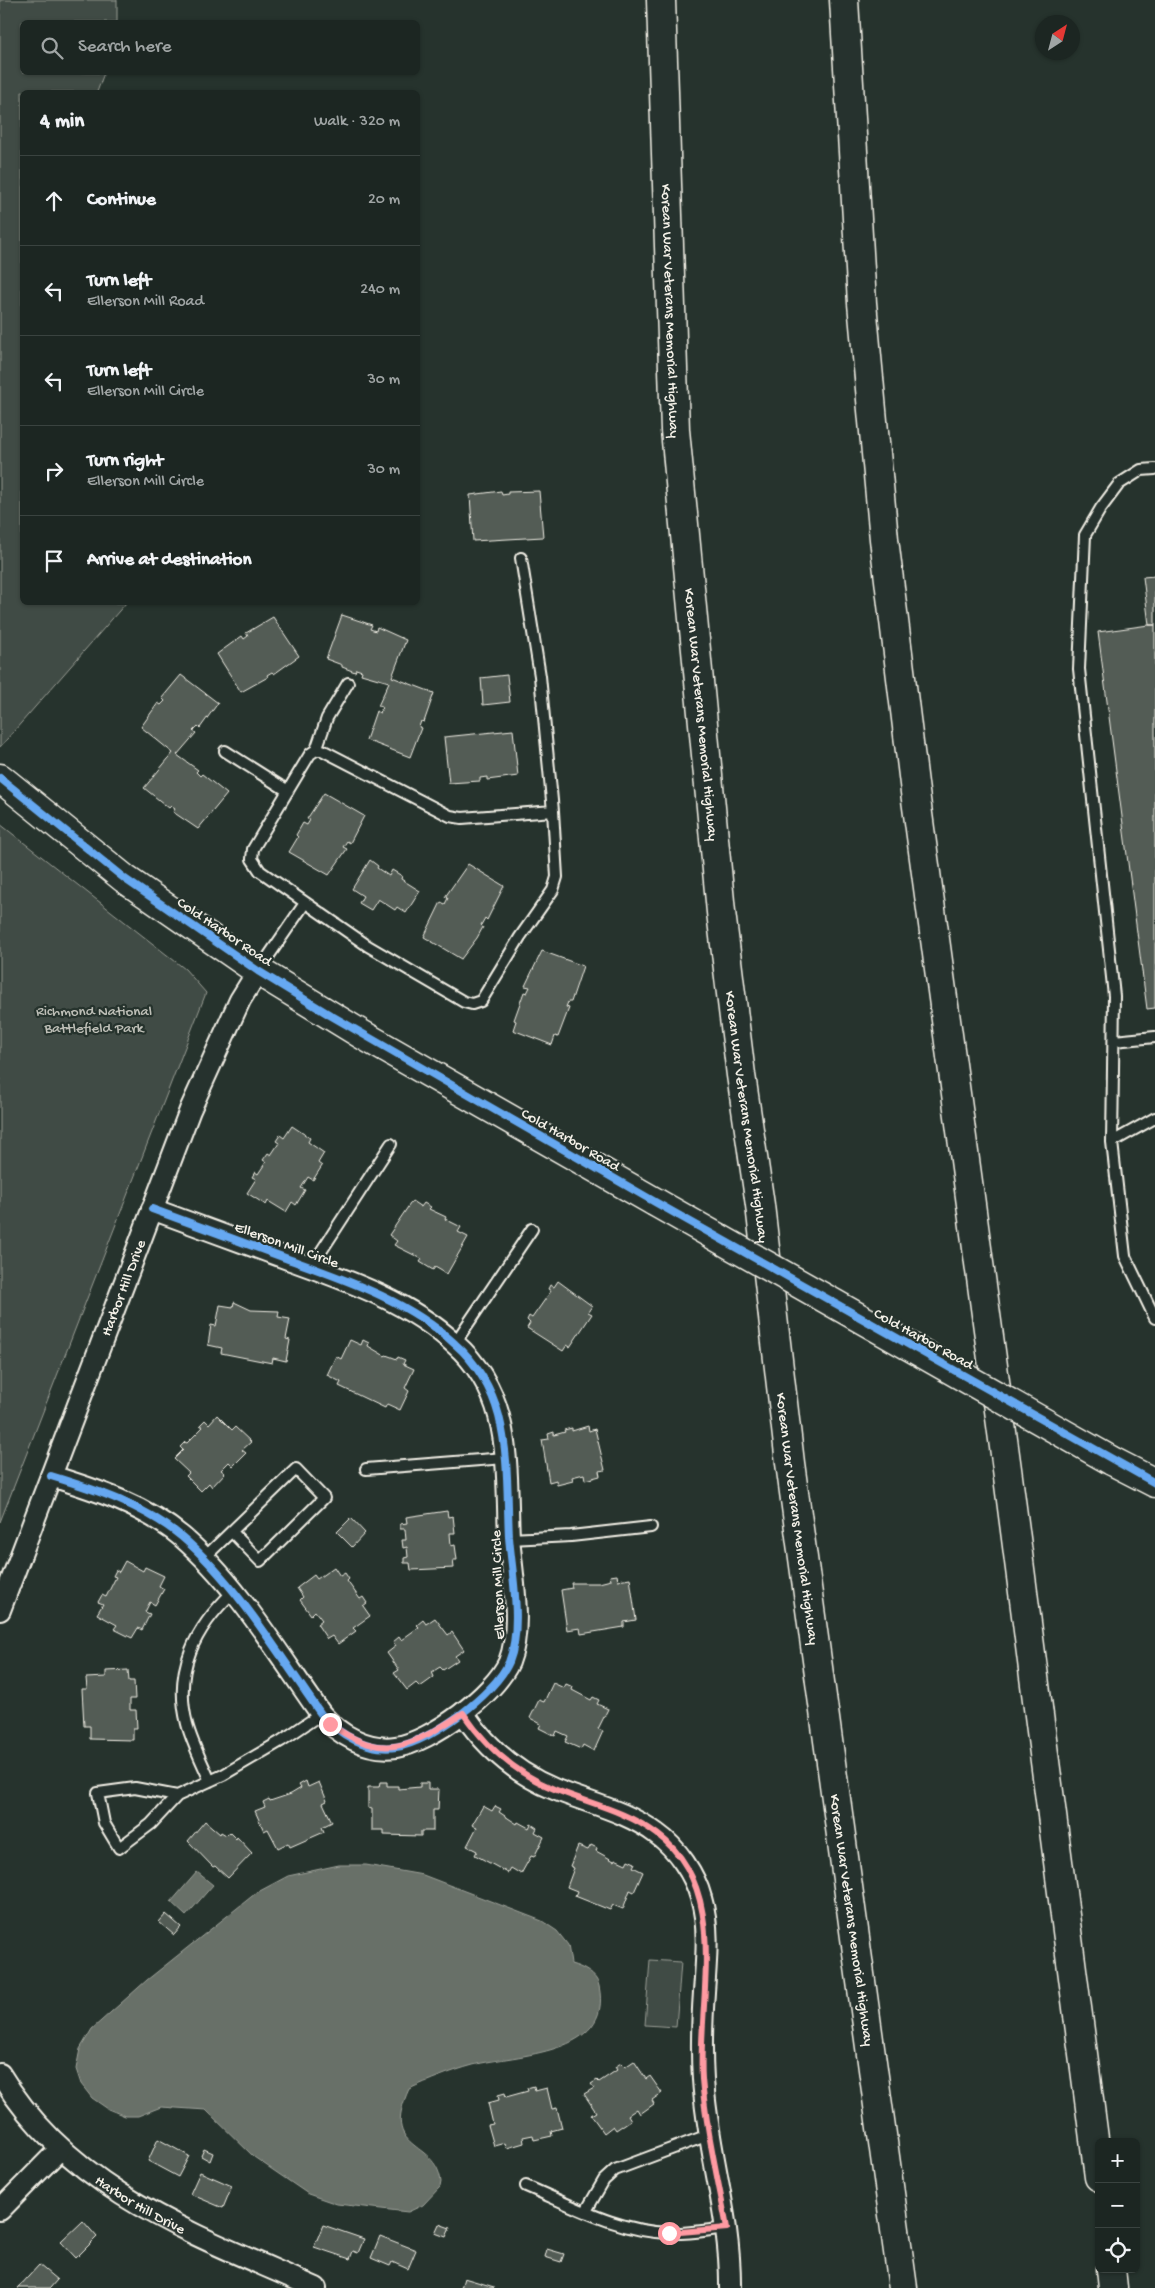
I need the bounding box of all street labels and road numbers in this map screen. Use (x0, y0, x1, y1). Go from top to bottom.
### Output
street label: Korean War Veterans Memorial Highway (656, 184, 683, 439)
street label: Korean War Veterans Memorial Highway (679, 587, 721, 843)
street label: Cold Harbor Road (173, 894, 276, 972)
street label: Korean War Veterans Memorial Highway (720, 990, 771, 1245)
street label: Cold Harbor Road (517, 1105, 624, 1177)
street label: Ellerson Mill Circle (232, 1219, 341, 1273)
street label: Harbor Hill Drive (98, 1237, 151, 1339)
street label: Cold Harbor Road (870, 1305, 977, 1375)
street label: Korean War Veterans Memorial Highway (771, 1392, 822, 1647)
street label: Ellerson Mill Circle (488, 1530, 510, 1640)
street label: Korean War Veterans Memorial Highway (824, 1793, 877, 2048)
street label: Harbor Hill Drive (91, 2172, 188, 2239)

